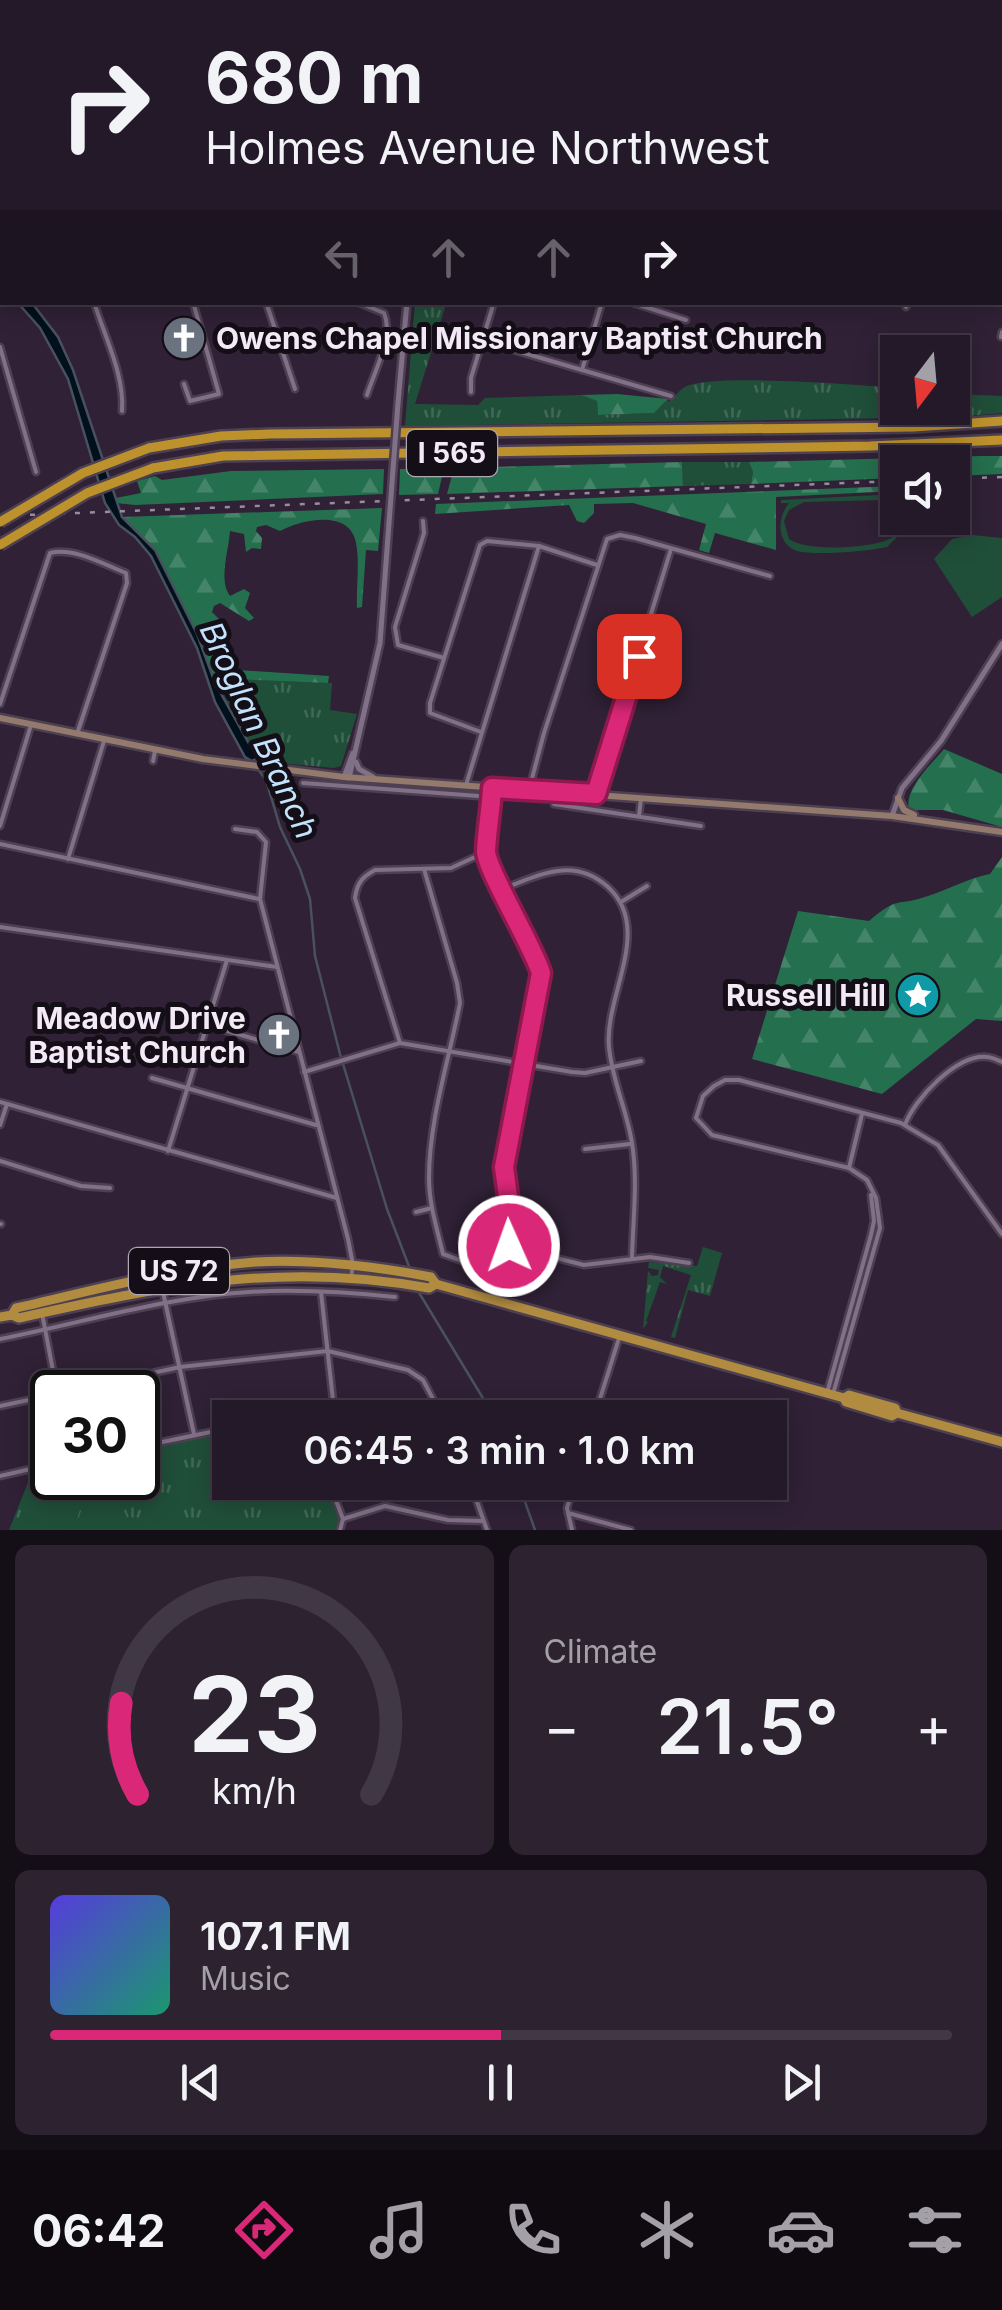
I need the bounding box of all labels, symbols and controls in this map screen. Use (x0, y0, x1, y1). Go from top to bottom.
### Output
text: 680 m (205, 35, 424, 120)
icon: right (40, 40, 170, 170)
text: Holmes Avenue Northwest (205, 120, 770, 175)
icon: left (316, 230, 371, 285)
icon: ahead (421, 230, 476, 285)
icon: ahead (526, 230, 581, 285)
icon: right (631, 230, 686, 285)
church icon: Owens Chapel Missionary Baptist Church (161, 315, 207, 361)
place label: Owens Chapel Missionary Baptist Church (216, 320, 823, 356)
north arrow (880, 335, 970, 425)
map controls (880, 335, 970, 535)
road number: I 565 (407, 430, 497, 476)
button: sound (880, 445, 970, 535)
pin (597, 614, 682, 699)
water label: Broglan Branch (192, 615, 326, 845)
icon: arrive (612, 629, 667, 684)
place icon: Russell Hill (895, 972, 941, 1018)
place label: Russell Hill (726, 977, 886, 1013)
place label: Meadow Drive Baptist Church (28, 1000, 246, 1070)
church icon: Meadow Drive Baptist Church (256, 1012, 302, 1058)
position arrow (457, 1194, 561, 1298)
road number: US 72 (129, 1248, 229, 1294)
speed limit sign: 30 (30, 1370, 160, 1500)
text: 06:45 · 3 min · 1.0 km (303, 1427, 696, 1473)
text: Climate (544, 1632, 657, 1671)
text: 23 (188, 1651, 321, 1777)
text: 21.5° (656, 1681, 839, 1772)
text: − (544, 1694, 580, 1760)
text: + (916, 1694, 952, 1760)
text: km/h (212, 1769, 297, 1813)
text: 107.1 FM (200, 1913, 351, 1959)
text: Music (200, 1959, 291, 1998)
icon: previous (173, 2055, 228, 2110)
icon: pause (473, 2055, 528, 2110)
icon: next (774, 2055, 829, 2110)
icon: directions (229, 2195, 299, 2265)
icon: music (364, 2195, 434, 2265)
icon: phone (498, 2195, 568, 2265)
icon: climate (632, 2195, 702, 2265)
icon: car (766, 2195, 836, 2265)
icon: filters (900, 2195, 970, 2265)
text: 06:42 (32, 2203, 165, 2258)

